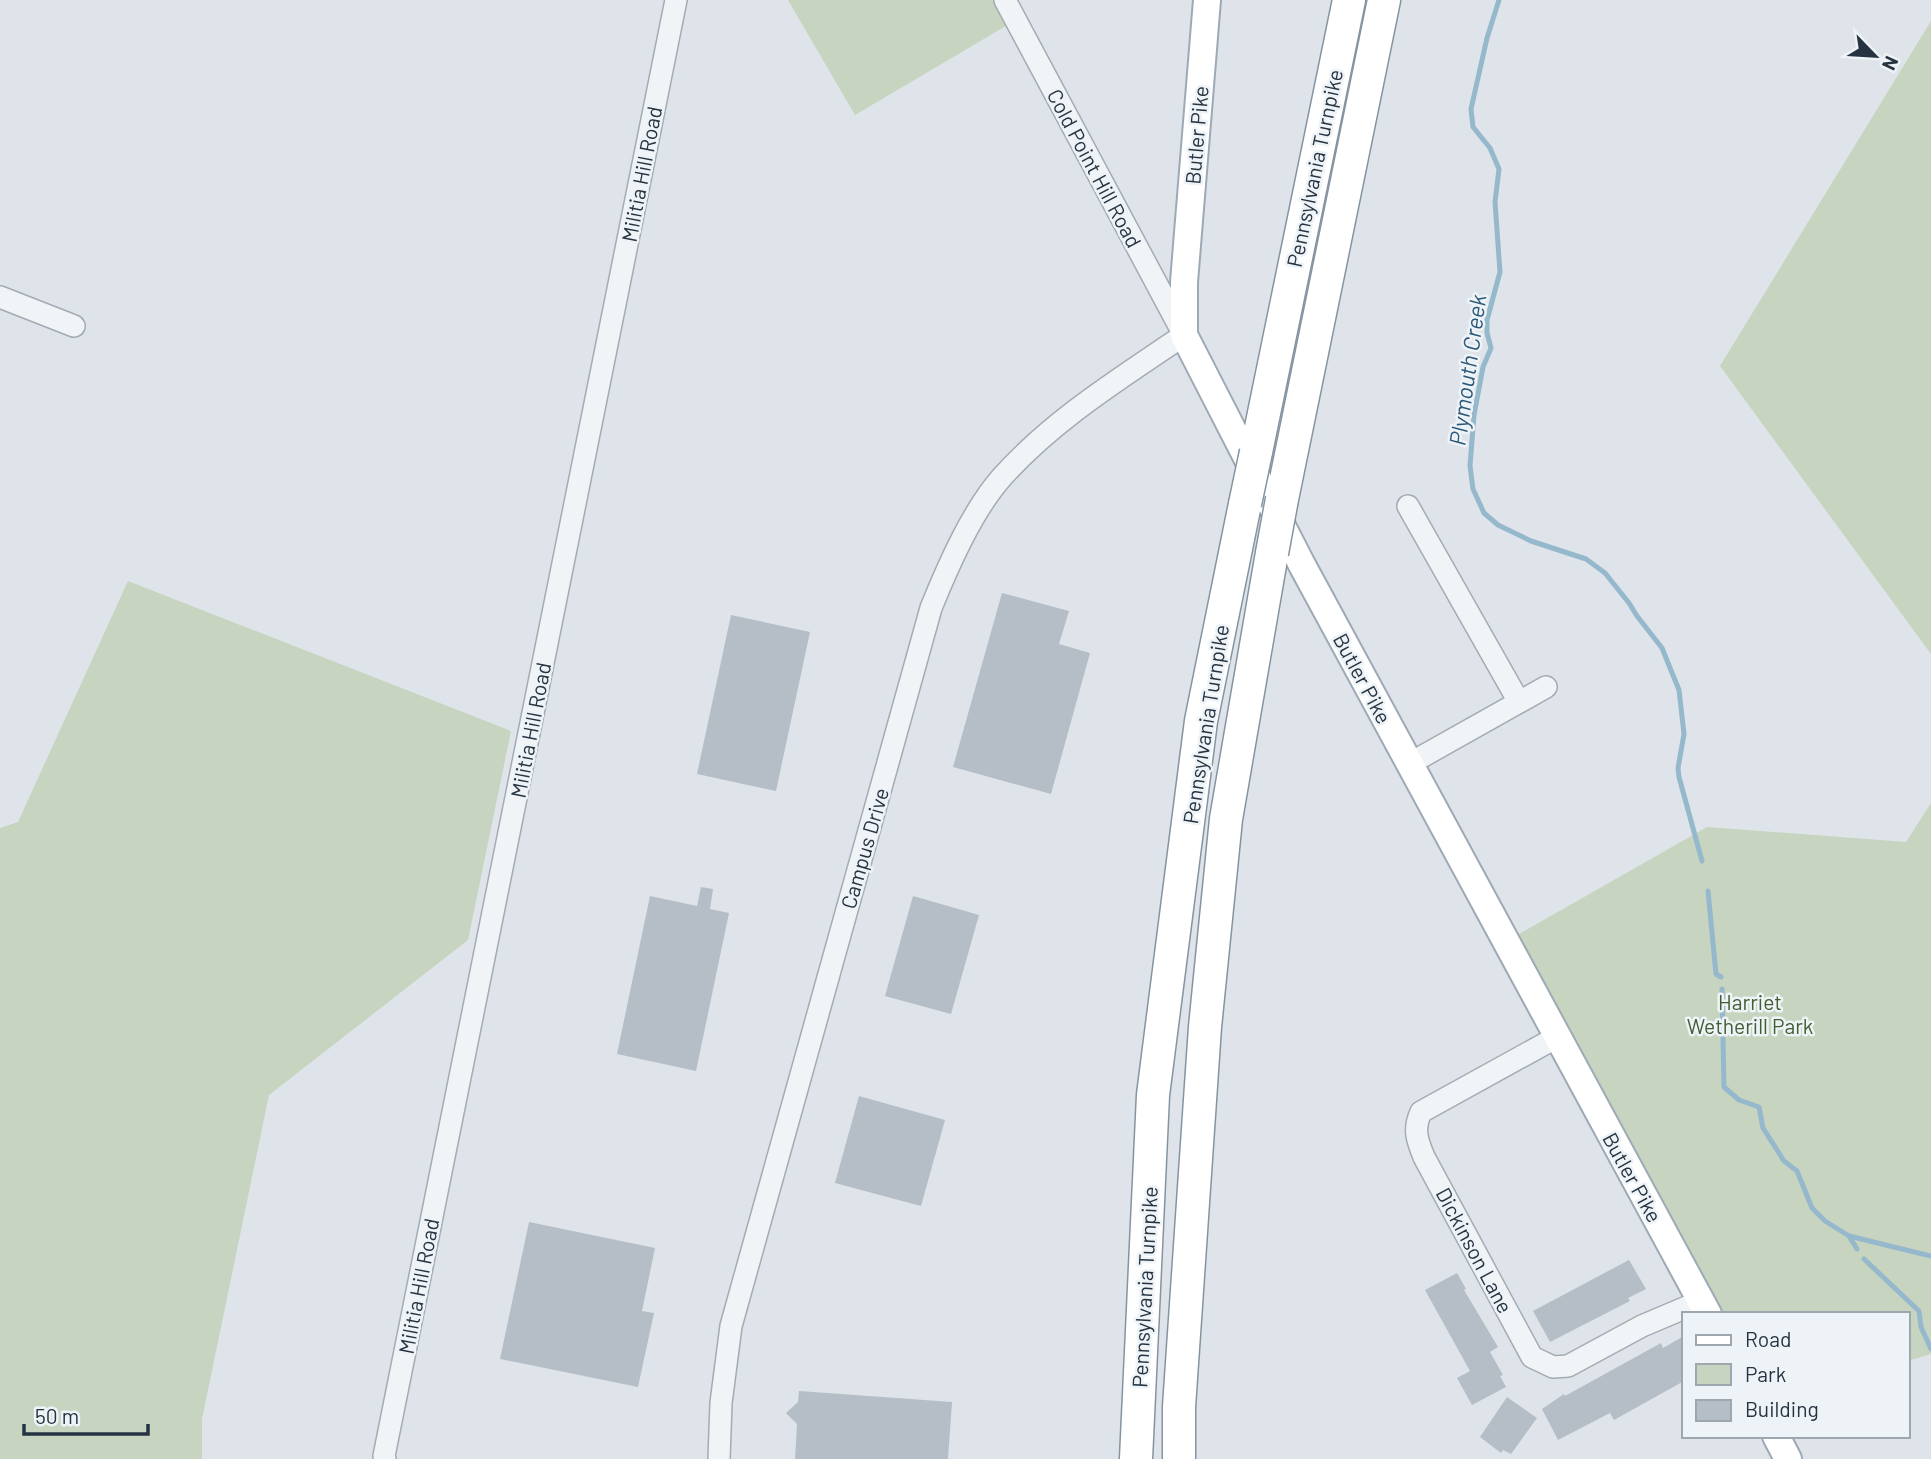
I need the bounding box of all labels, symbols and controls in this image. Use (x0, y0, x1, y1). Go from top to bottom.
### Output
north arrow (1840, 21, 1910, 91)
text: N (1878, 53, 1904, 74)
street label: Pennsylvania Turnpike (1281, 67, 1347, 269)
street label: Cold Point Hill Road (1043, 84, 1147, 252)
street label: Butler Pike (1179, 85, 1213, 185)
street label: Militia Hill Road (616, 104, 666, 244)
water label: Plymouth Creek (1443, 293, 1491, 447)
street label: Pennsylvania Turnpike (1177, 623, 1233, 825)
street label: Butler Pike (1329, 629, 1397, 727)
street label: Militia Hill Road (505, 660, 555, 800)
street label: Campus Drive (835, 785, 893, 911)
park label: Harriet Wetherill Park (1687, 989, 1813, 1038)
street label: Butler Pike (1598, 1128, 1668, 1226)
street label: Dickinson Lane (1431, 1183, 1519, 1317)
street label: Pennsylvania Turnpike (1126, 1186, 1162, 1388)
street label: Militia Hill Road (393, 1216, 443, 1356)
legend (1682, 1312, 1910, 1438)
text: Road (1745, 1326, 1791, 1351)
text: Park (1745, 1361, 1786, 1386)
scale bar (24, 1392, 149, 1436)
text: Building (1745, 1396, 1819, 1421)
text: 50 m (35, 1403, 79, 1428)

